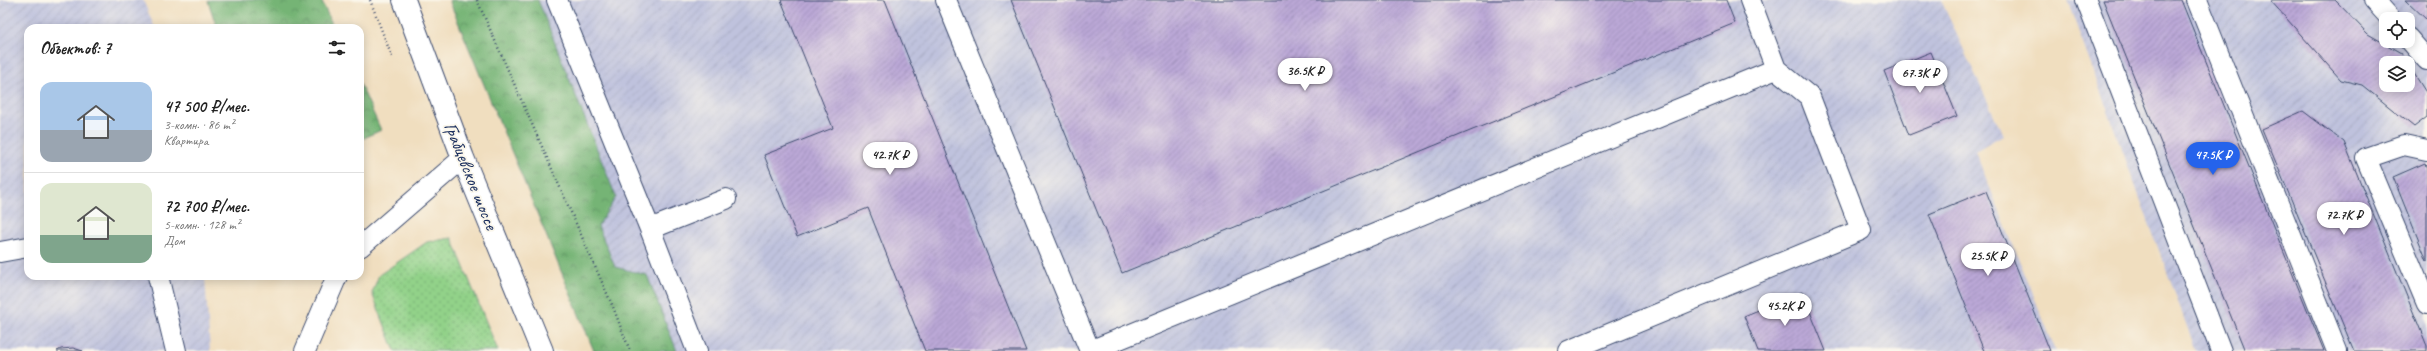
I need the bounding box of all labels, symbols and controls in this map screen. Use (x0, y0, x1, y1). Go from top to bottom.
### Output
map controls (2379, 12, 2415, 92)
button: locate (2379, 12, 2415, 48)
icon: filters (326, 37, 348, 59)
text: Объектов: 7 (40, 38, 111, 59)
button: layers (2379, 56, 2415, 92)
pin: 36.5K ₽ (1268, 58, 1342, 92)
pin: 67.3K ₽ (1883, 60, 1957, 94)
text: 36.5K ₽ (1287, 63, 1323, 79)
text: 67.3K ₽ (1902, 65, 1938, 81)
text: 47 500 ₽/мес. (164, 96, 249, 117)
icon: home (72, 98, 120, 146)
text: 3-комн. · 86 m² (164, 117, 234, 133)
street label: Грабцевское шоссе (439, 119, 504, 235)
text: Квартира (164, 133, 208, 149)
pin: 42.7K ₽ (853, 142, 927, 176)
pin: 47.5K ₽ (2176, 142, 2250, 176)
text: 42.7K ₽ (872, 147, 908, 163)
text: 47.5K ₽ (2195, 147, 2231, 163)
text: 72 700 ₽/мес. (164, 196, 249, 217)
icon: home (72, 199, 120, 247)
pin: 72.7K ₽ (2307, 202, 2381, 236)
text: 72.7K ₽ (2326, 207, 2362, 223)
text: 5-комн. · 128 m² (164, 217, 240, 233)
text: Дом (164, 233, 185, 249)
pin: 25.5K ₽ (1951, 243, 2025, 277)
text: 25.5K ₽ (1970, 248, 2006, 264)
pin: 45.2K ₽ (1748, 293, 1822, 327)
text: 45.2K ₽ (1767, 298, 1803, 314)

